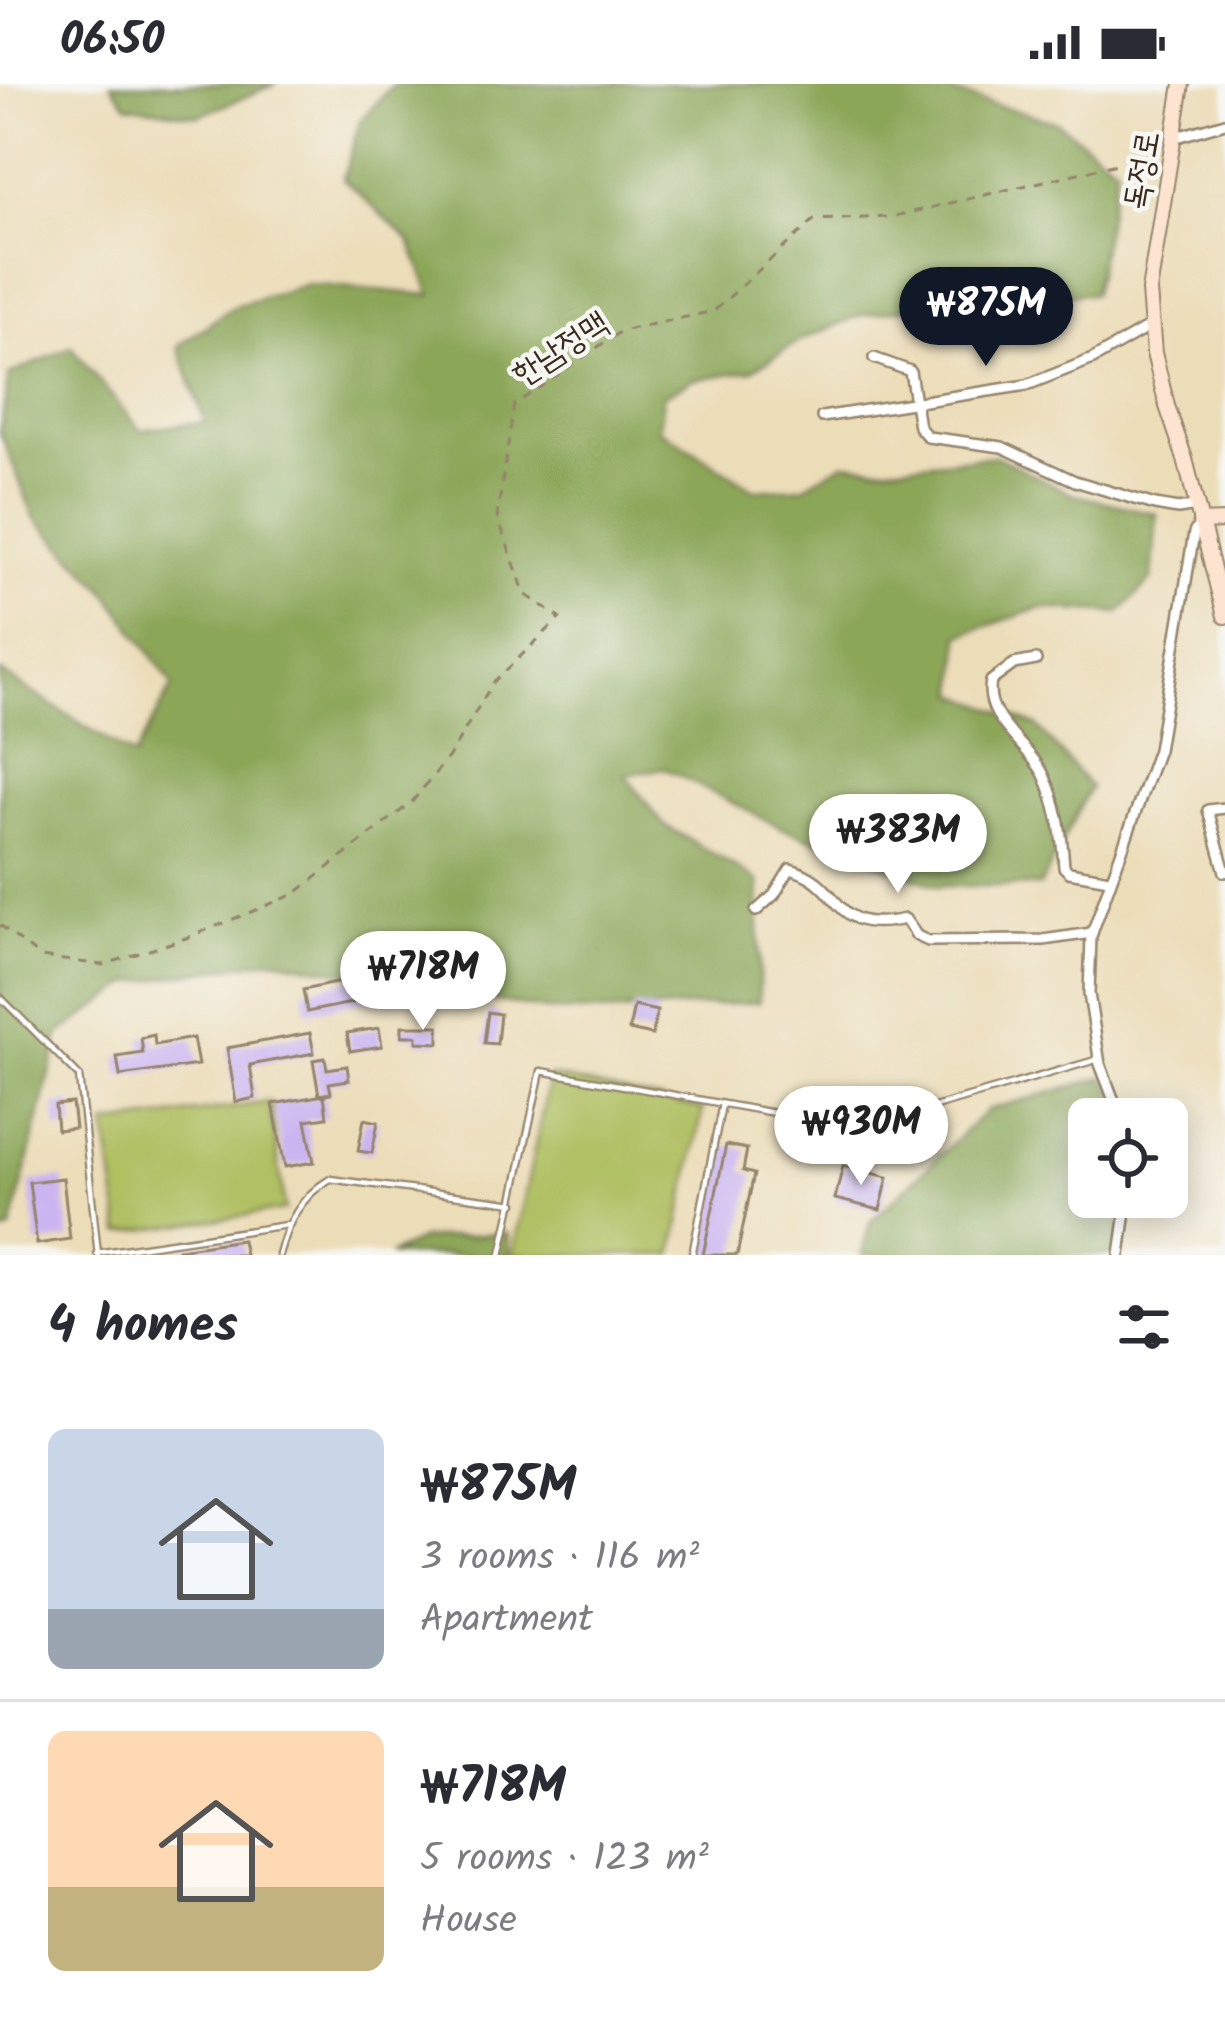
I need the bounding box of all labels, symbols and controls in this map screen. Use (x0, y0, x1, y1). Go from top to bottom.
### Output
text: 06:50 (60, 6, 164, 78)
street label: 독정로 (1110, 127, 1176, 214)
pin: ₩875M (902, 267, 1070, 369)
text: ₩875M (926, 275, 1046, 337)
street label: 한남정맥 (502, 299, 620, 401)
pin: ₩383M (814, 794, 982, 896)
text: ₩383M (836, 802, 960, 864)
pin: ₩718M (339, 931, 507, 1033)
text: ₩718M (367, 939, 479, 1001)
pin: ₩930M (777, 1086, 945, 1188)
text: ₩930M (801, 1094, 921, 1156)
map controls (1068, 1098, 1188, 1218)
button: locate (1068, 1098, 1188, 1218)
text: 4 homes (48, 1287, 238, 1368)
icon: filters (1111, 1294, 1177, 1360)
text: ₩875M (420, 1447, 576, 1528)
icon: home (144, 1477, 288, 1621)
text: 3 rooms · 116 m² (420, 1528, 699, 1590)
text: Apartment (420, 1590, 593, 1652)
text: ₩718M (420, 1748, 566, 1829)
icon: home (144, 1779, 288, 1923)
text: 5 rooms · 123 m² (420, 1829, 709, 1891)
text: House (420, 1891, 517, 1953)

